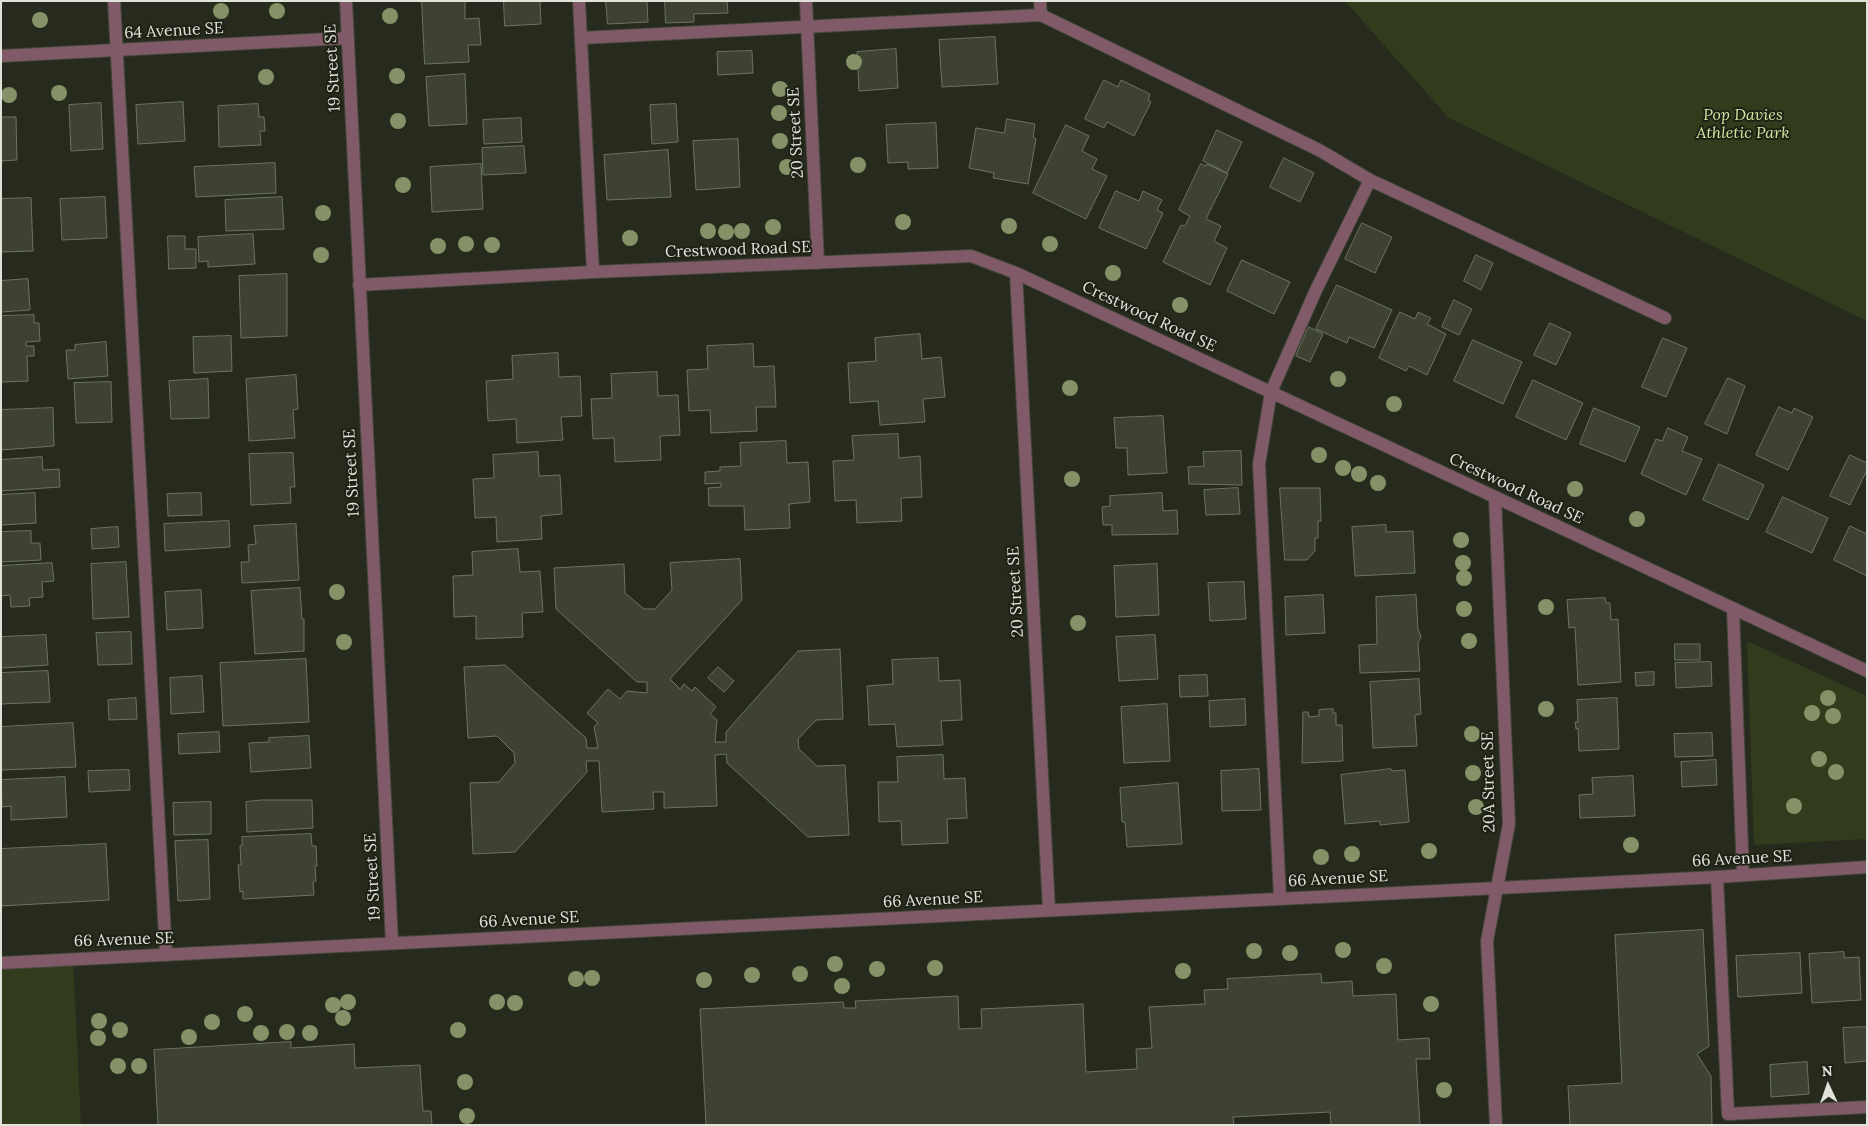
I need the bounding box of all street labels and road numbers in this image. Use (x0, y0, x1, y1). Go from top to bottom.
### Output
street label: 64 Avenue SE (124, 19, 224, 43)
street label: 19 Street SE (321, 24, 345, 112)
street label: 20 Street SE (784, 87, 808, 179)
street label: Crestwood Road SE (665, 238, 811, 262)
street label: Crestwood Road SE (1079, 277, 1219, 357)
street label: 19 Street SE (340, 429, 364, 517)
street label: Crestwood Road SE (1446, 449, 1586, 529)
street label: 20 Street SE (1004, 546, 1028, 638)
street label: 20A Street SE (1479, 731, 1499, 833)
street label: 19 Street SE (361, 833, 385, 921)
street label: 66 Avenue SE (1691, 847, 1793, 871)
street label: 66 Avenue SE (1287, 867, 1389, 891)
street label: 66 Avenue SE (882, 888, 984, 912)
street label: 66 Avenue SE (478, 908, 580, 932)
street label: 66 Avenue SE (74, 929, 174, 951)

